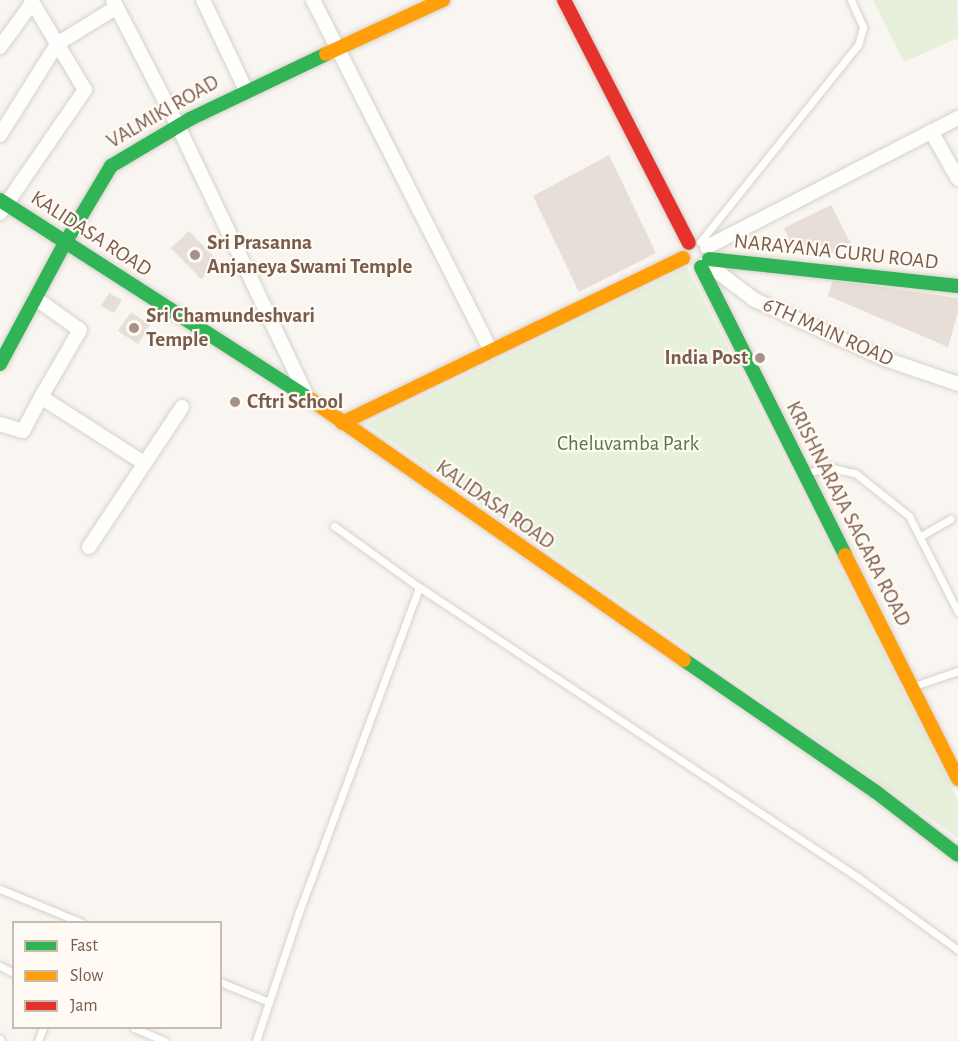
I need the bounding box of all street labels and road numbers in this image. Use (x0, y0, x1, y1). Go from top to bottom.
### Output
street label: VALMIKI ROAD (102, 70, 224, 154)
street label: KALIDASA ROAD (26, 186, 156, 282)
street label: NARAYANA GURU ROAD (733, 229, 939, 275)
street label: 6TH MAIN ROAD (759, 292, 897, 372)
street label: KRISHNARAJA SAGARA ROAD (780, 397, 916, 631)
street label: KALIDASA ROAD (431, 455, 559, 555)

